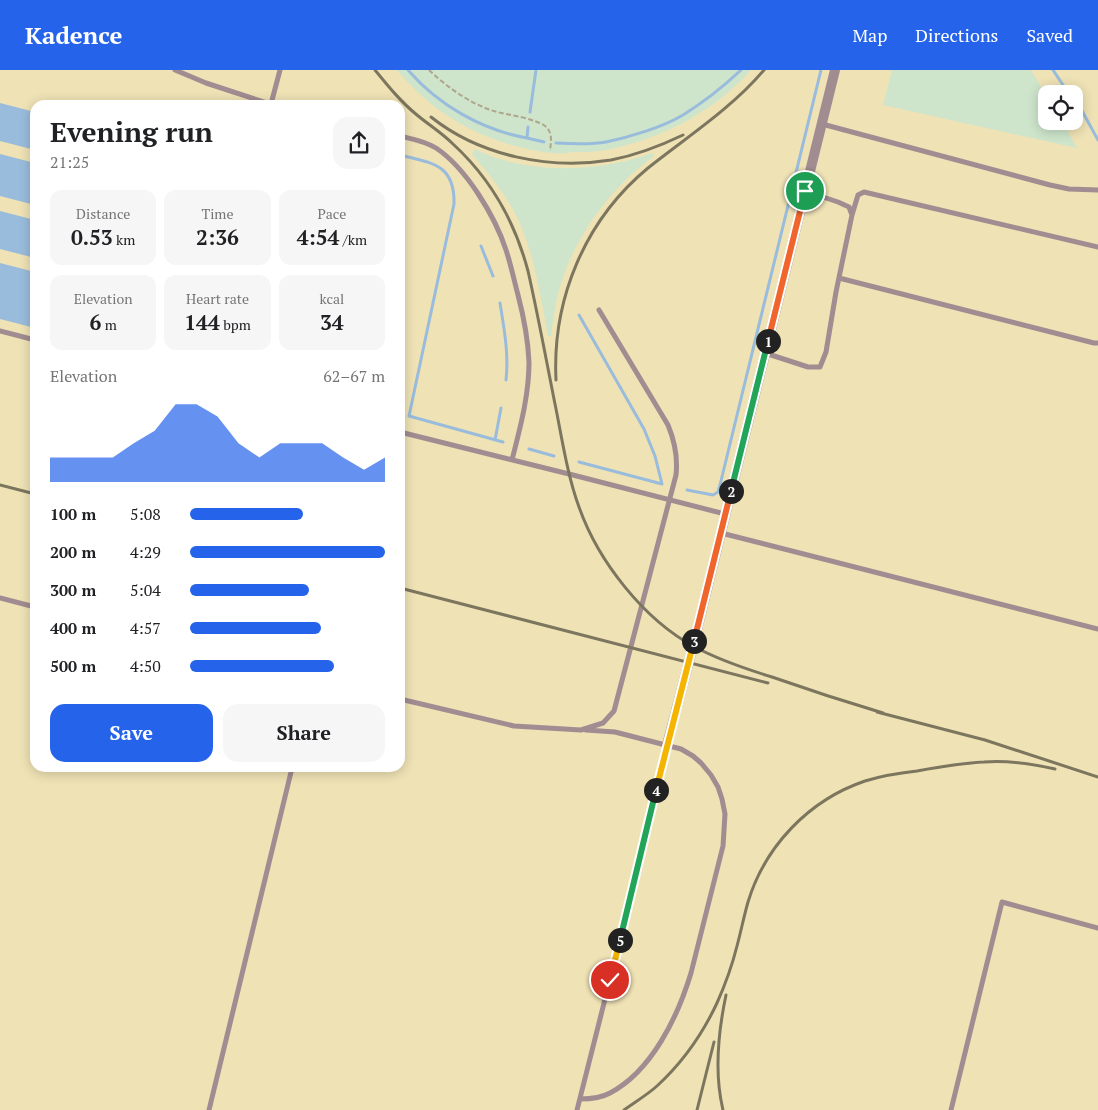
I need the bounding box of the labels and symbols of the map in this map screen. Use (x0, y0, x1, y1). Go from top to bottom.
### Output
pin (784, 170, 826, 212)
pin: 1 (756, 328, 780, 354)
pin: 2 (718, 478, 744, 504)
pin: 3 (682, 628, 706, 654)
pin: 4 (644, 778, 668, 802)
pin: 5 (608, 928, 632, 952)
pin (589, 959, 631, 1001)

